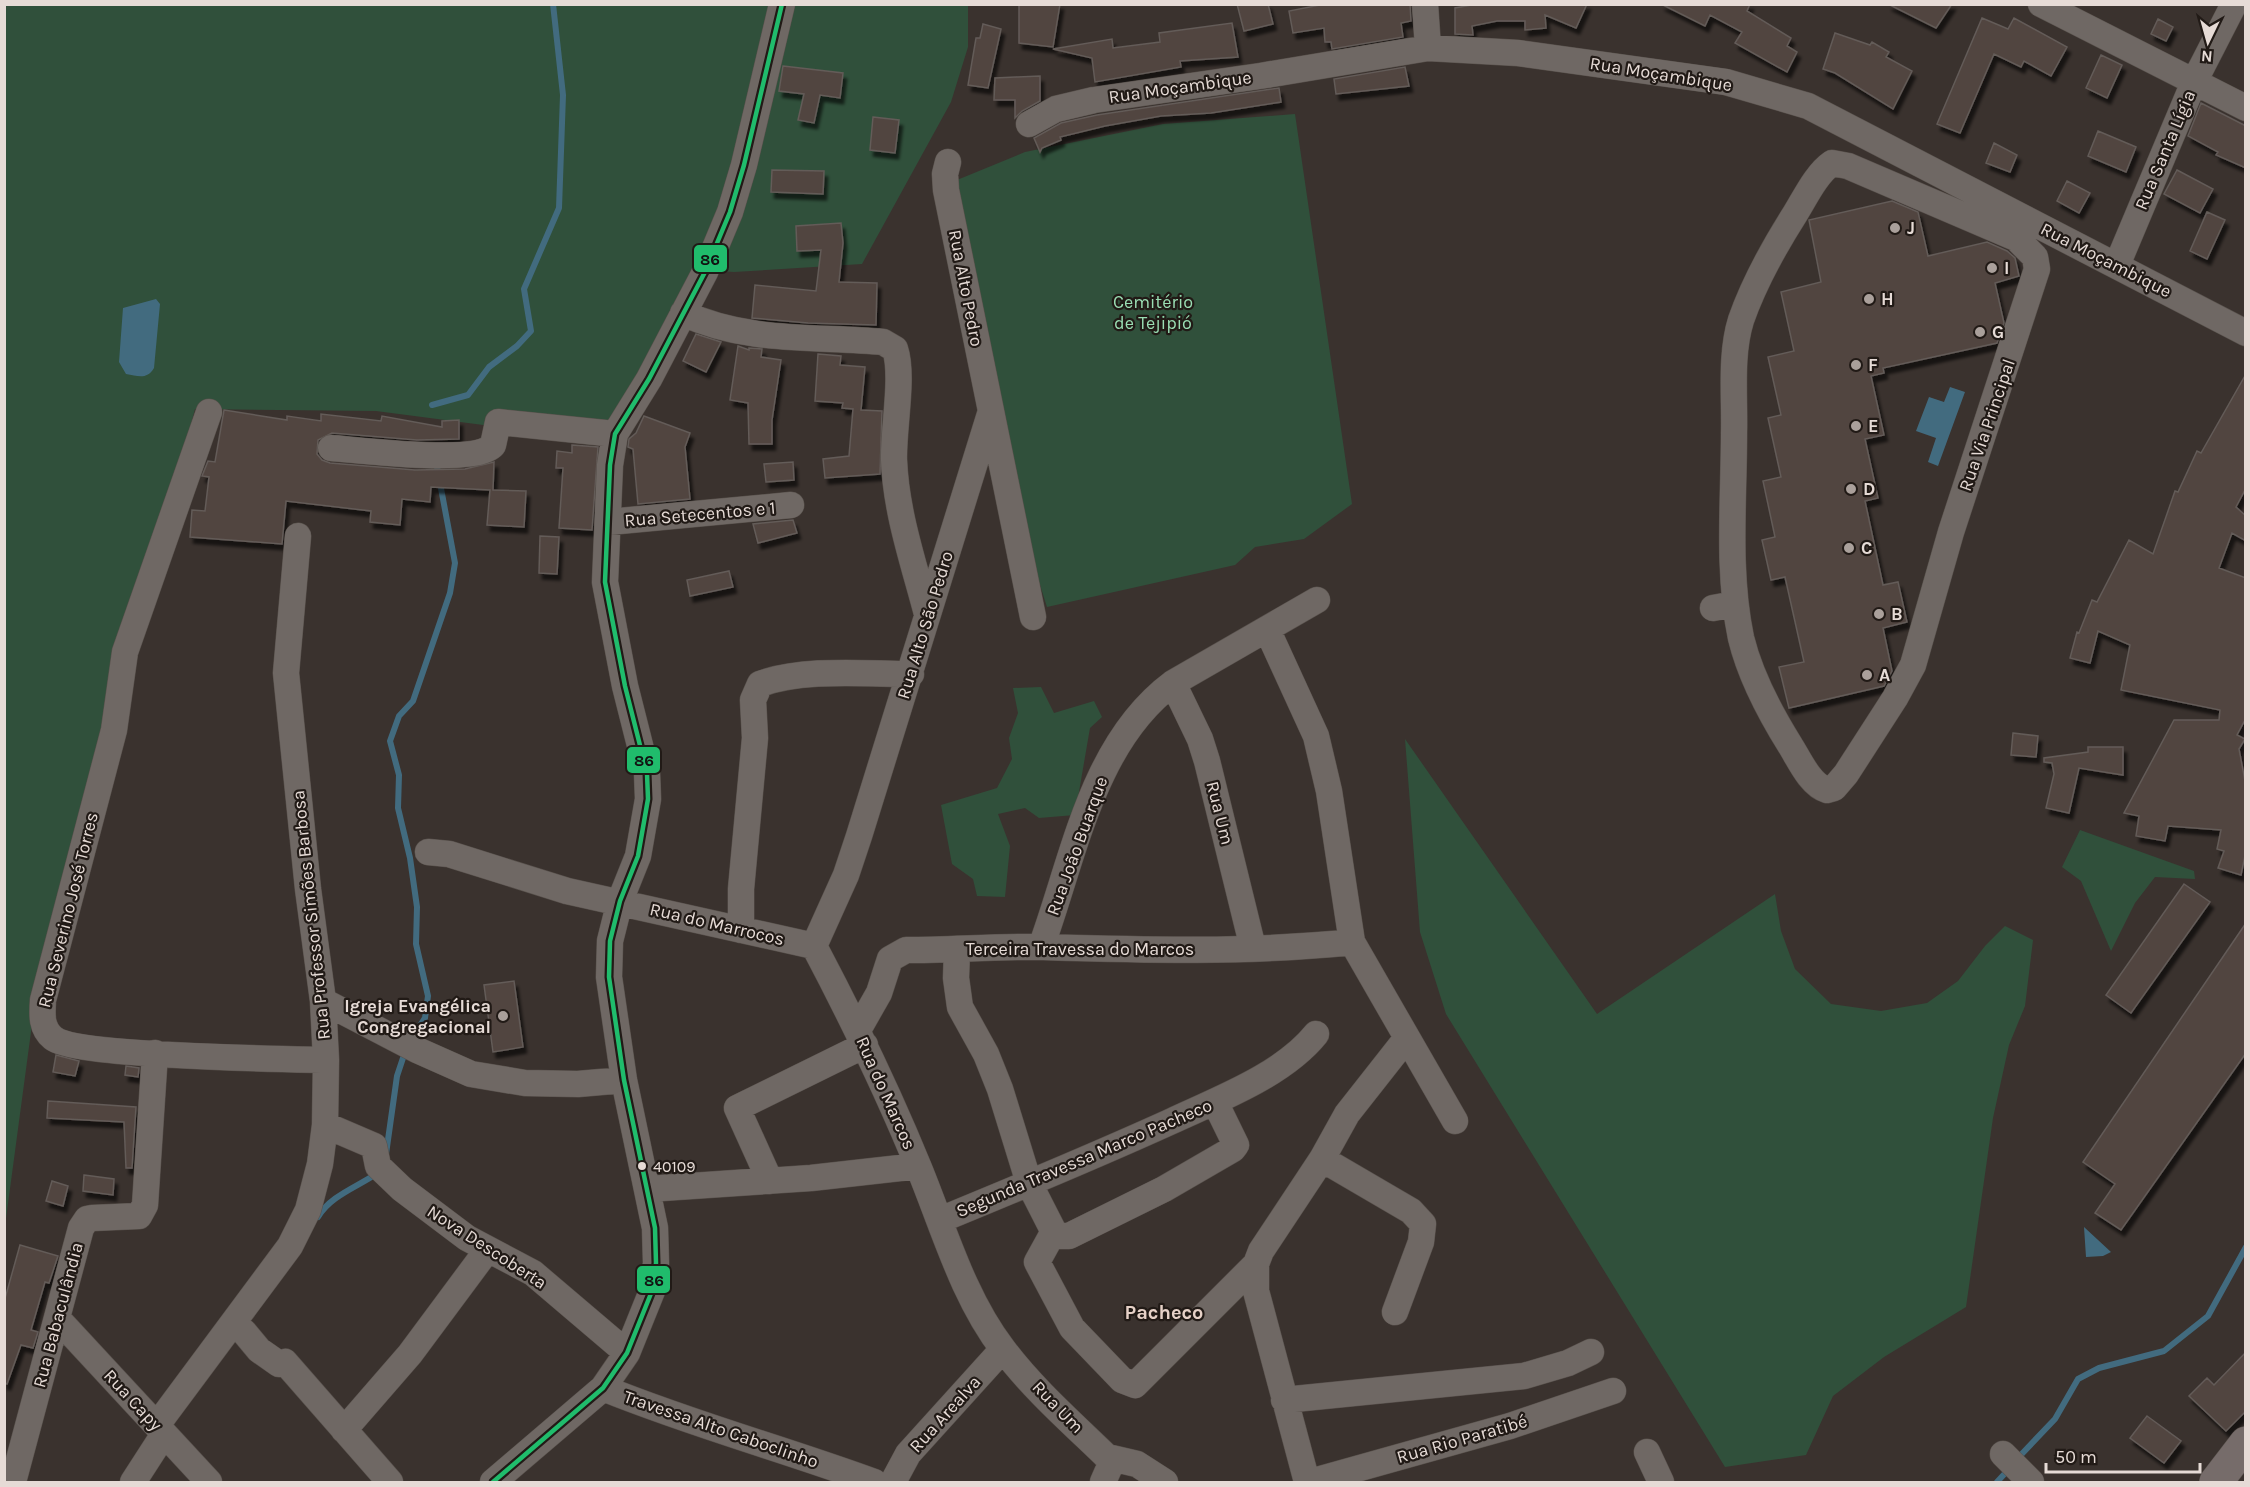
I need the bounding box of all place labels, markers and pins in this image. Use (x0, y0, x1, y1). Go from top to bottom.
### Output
place label: J (1907, 217, 1915, 239)
marker: J (1888, 221, 1902, 235)
place label: I (2004, 257, 2009, 279)
marker: I (1985, 261, 1999, 275)
place label: H (1881, 288, 1894, 310)
marker: H (1862, 292, 1876, 306)
place label: G (1992, 321, 2004, 343)
marker: G (1973, 325, 1987, 339)
place label: F (1868, 354, 1878, 376)
marker: F (1849, 358, 1863, 372)
place label: E (1868, 415, 1879, 437)
marker: E (1849, 419, 1863, 433)
place label: D (1863, 478, 1875, 500)
marker: D (1844, 482, 1858, 496)
place label: C (1861, 537, 1872, 559)
marker: C (1842, 541, 1856, 555)
place label: B (1891, 603, 1903, 625)
marker: B (1872, 607, 1886, 621)
place label: A (1879, 664, 1890, 686)
marker: A (1860, 668, 1874, 682)
place label: Igreja Evangélica Congregacional (344, 995, 491, 1038)
marker: Igreja Evangélica Congregacional (496, 1009, 510, 1023)
place label: 40109 (653, 1157, 696, 1176)
marker: 40109 (636, 1160, 648, 1172)

